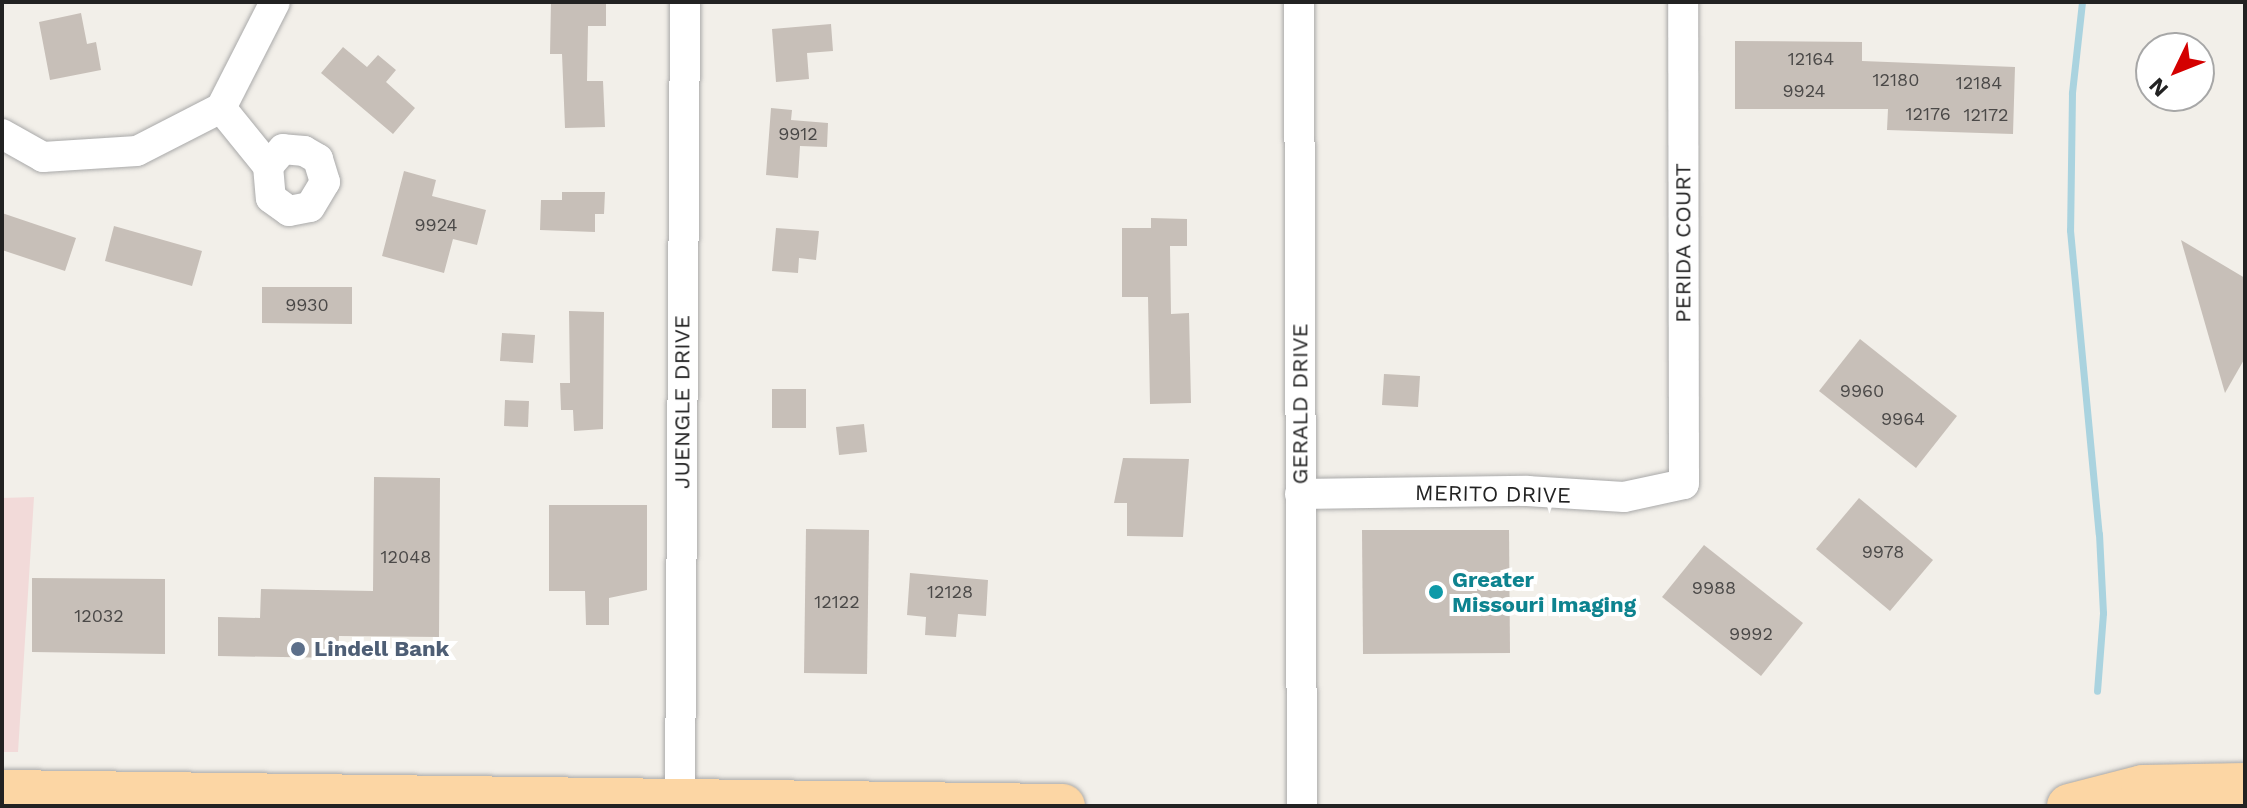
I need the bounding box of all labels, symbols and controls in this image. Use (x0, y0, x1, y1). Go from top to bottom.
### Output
north arrow (2135, 32, 2215, 112)
house number: 12164 (1788, 48, 1834, 70)
house number: 12180 (1873, 69, 1919, 91)
house number: 12184 (1956, 72, 2002, 94)
text: N (2144, 73, 2173, 102)
house number: 9924 (1782, 80, 1826, 102)
house number: 12176 (1905, 103, 1951, 125)
house number: 12172 (1963, 104, 2009, 126)
house number: 9912 (778, 123, 818, 145)
street label: PERIDA COURT (1670, 163, 1696, 323)
house number: 9924 (414, 214, 458, 236)
house number: 9930 (285, 294, 329, 316)
street label: JUENGLE DRIVE (669, 315, 695, 489)
street label: GERALD DRIVE (1287, 324, 1313, 484)
house number: 9960 (1840, 380, 1884, 402)
house number: 9964 (1881, 408, 1925, 430)
street label: MERITO DRIVE (1415, 479, 1571, 509)
house number: 9978 (1862, 541, 1904, 563)
house number: 12048 (381, 546, 431, 568)
place label: Greater Missouri Imaging (1452, 566, 1636, 618)
house number: 9988 (1692, 577, 1736, 599)
house number: 12128 (927, 581, 973, 603)
marker: Greater Missouri Imaging (1427, 583, 1445, 601)
house number: 12122 (814, 591, 860, 613)
house number: 12032 (74, 605, 124, 627)
house number: 9992 (1729, 623, 1773, 645)
place label: Lindell Bank (314, 636, 450, 662)
marker: Lindell Bank (289, 640, 307, 658)

